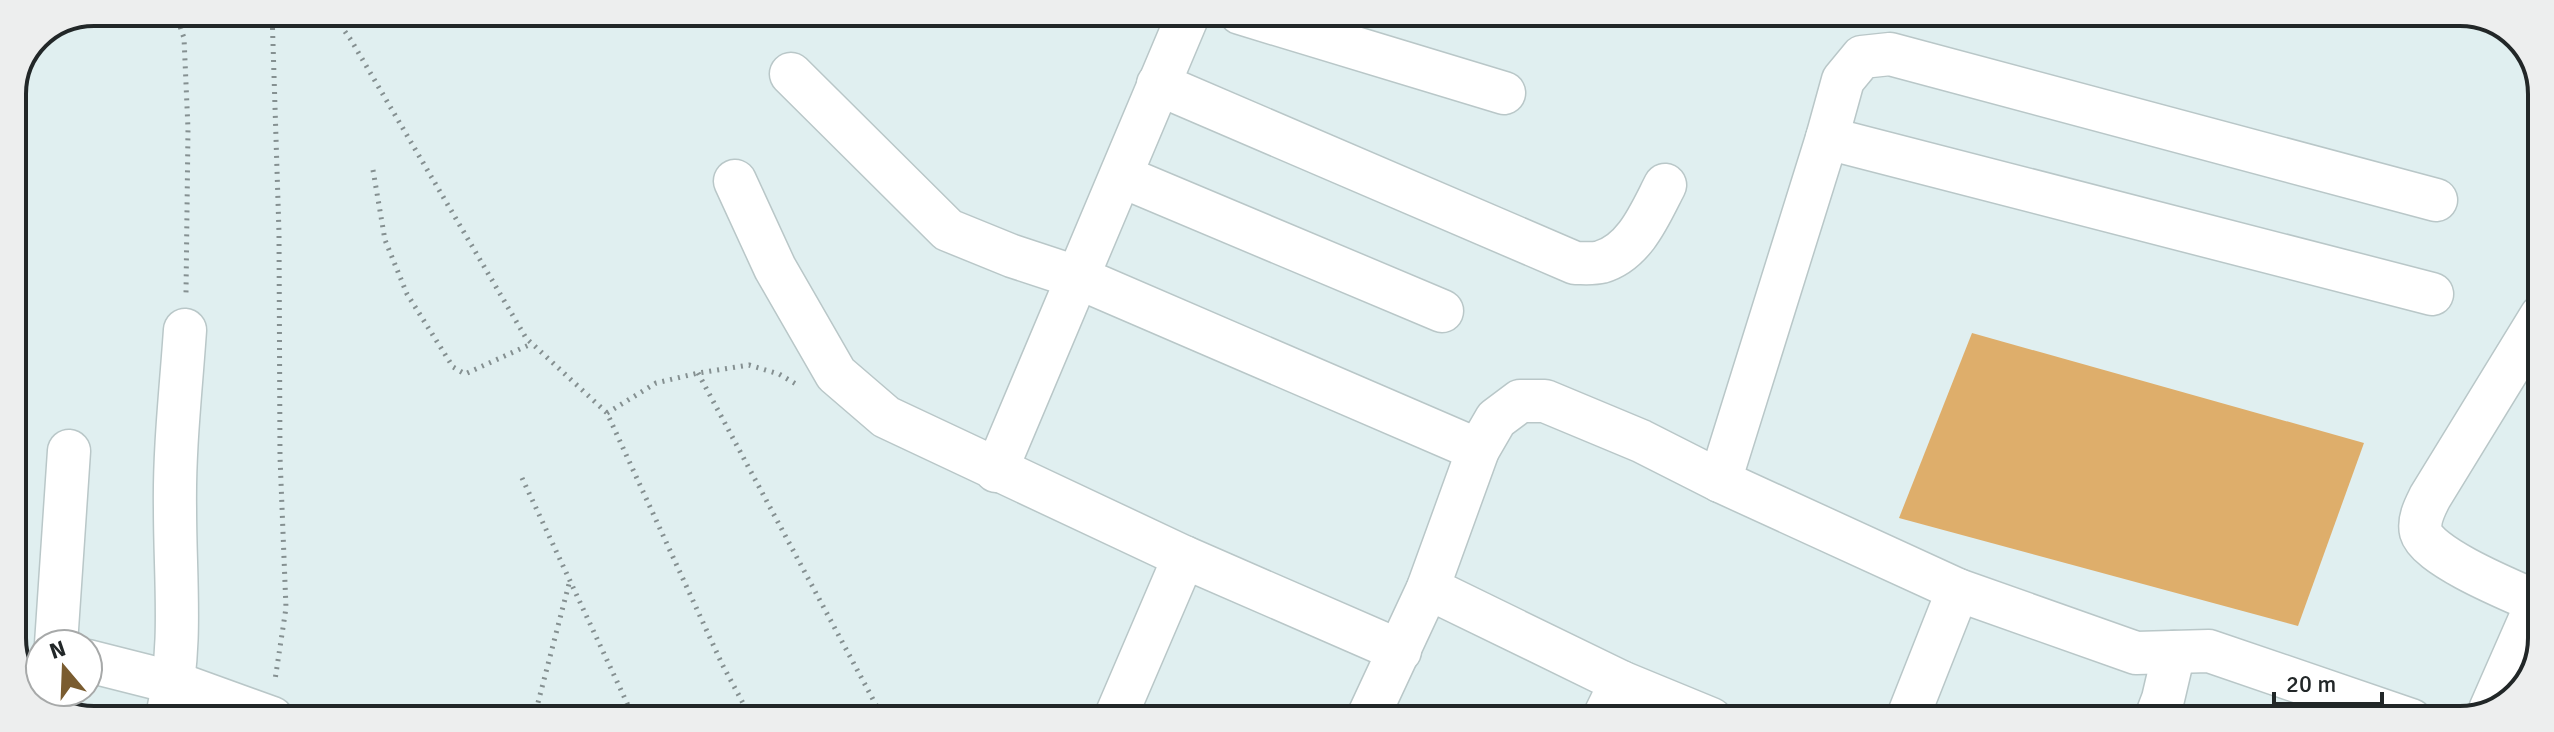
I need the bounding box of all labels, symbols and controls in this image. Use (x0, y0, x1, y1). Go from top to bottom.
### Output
north arrow (24, 628, 104, 708)
text: N (46, 634, 69, 665)
scale bar (2274, 656, 2382, 706)
text: 20 m (2286, 669, 2336, 699)

